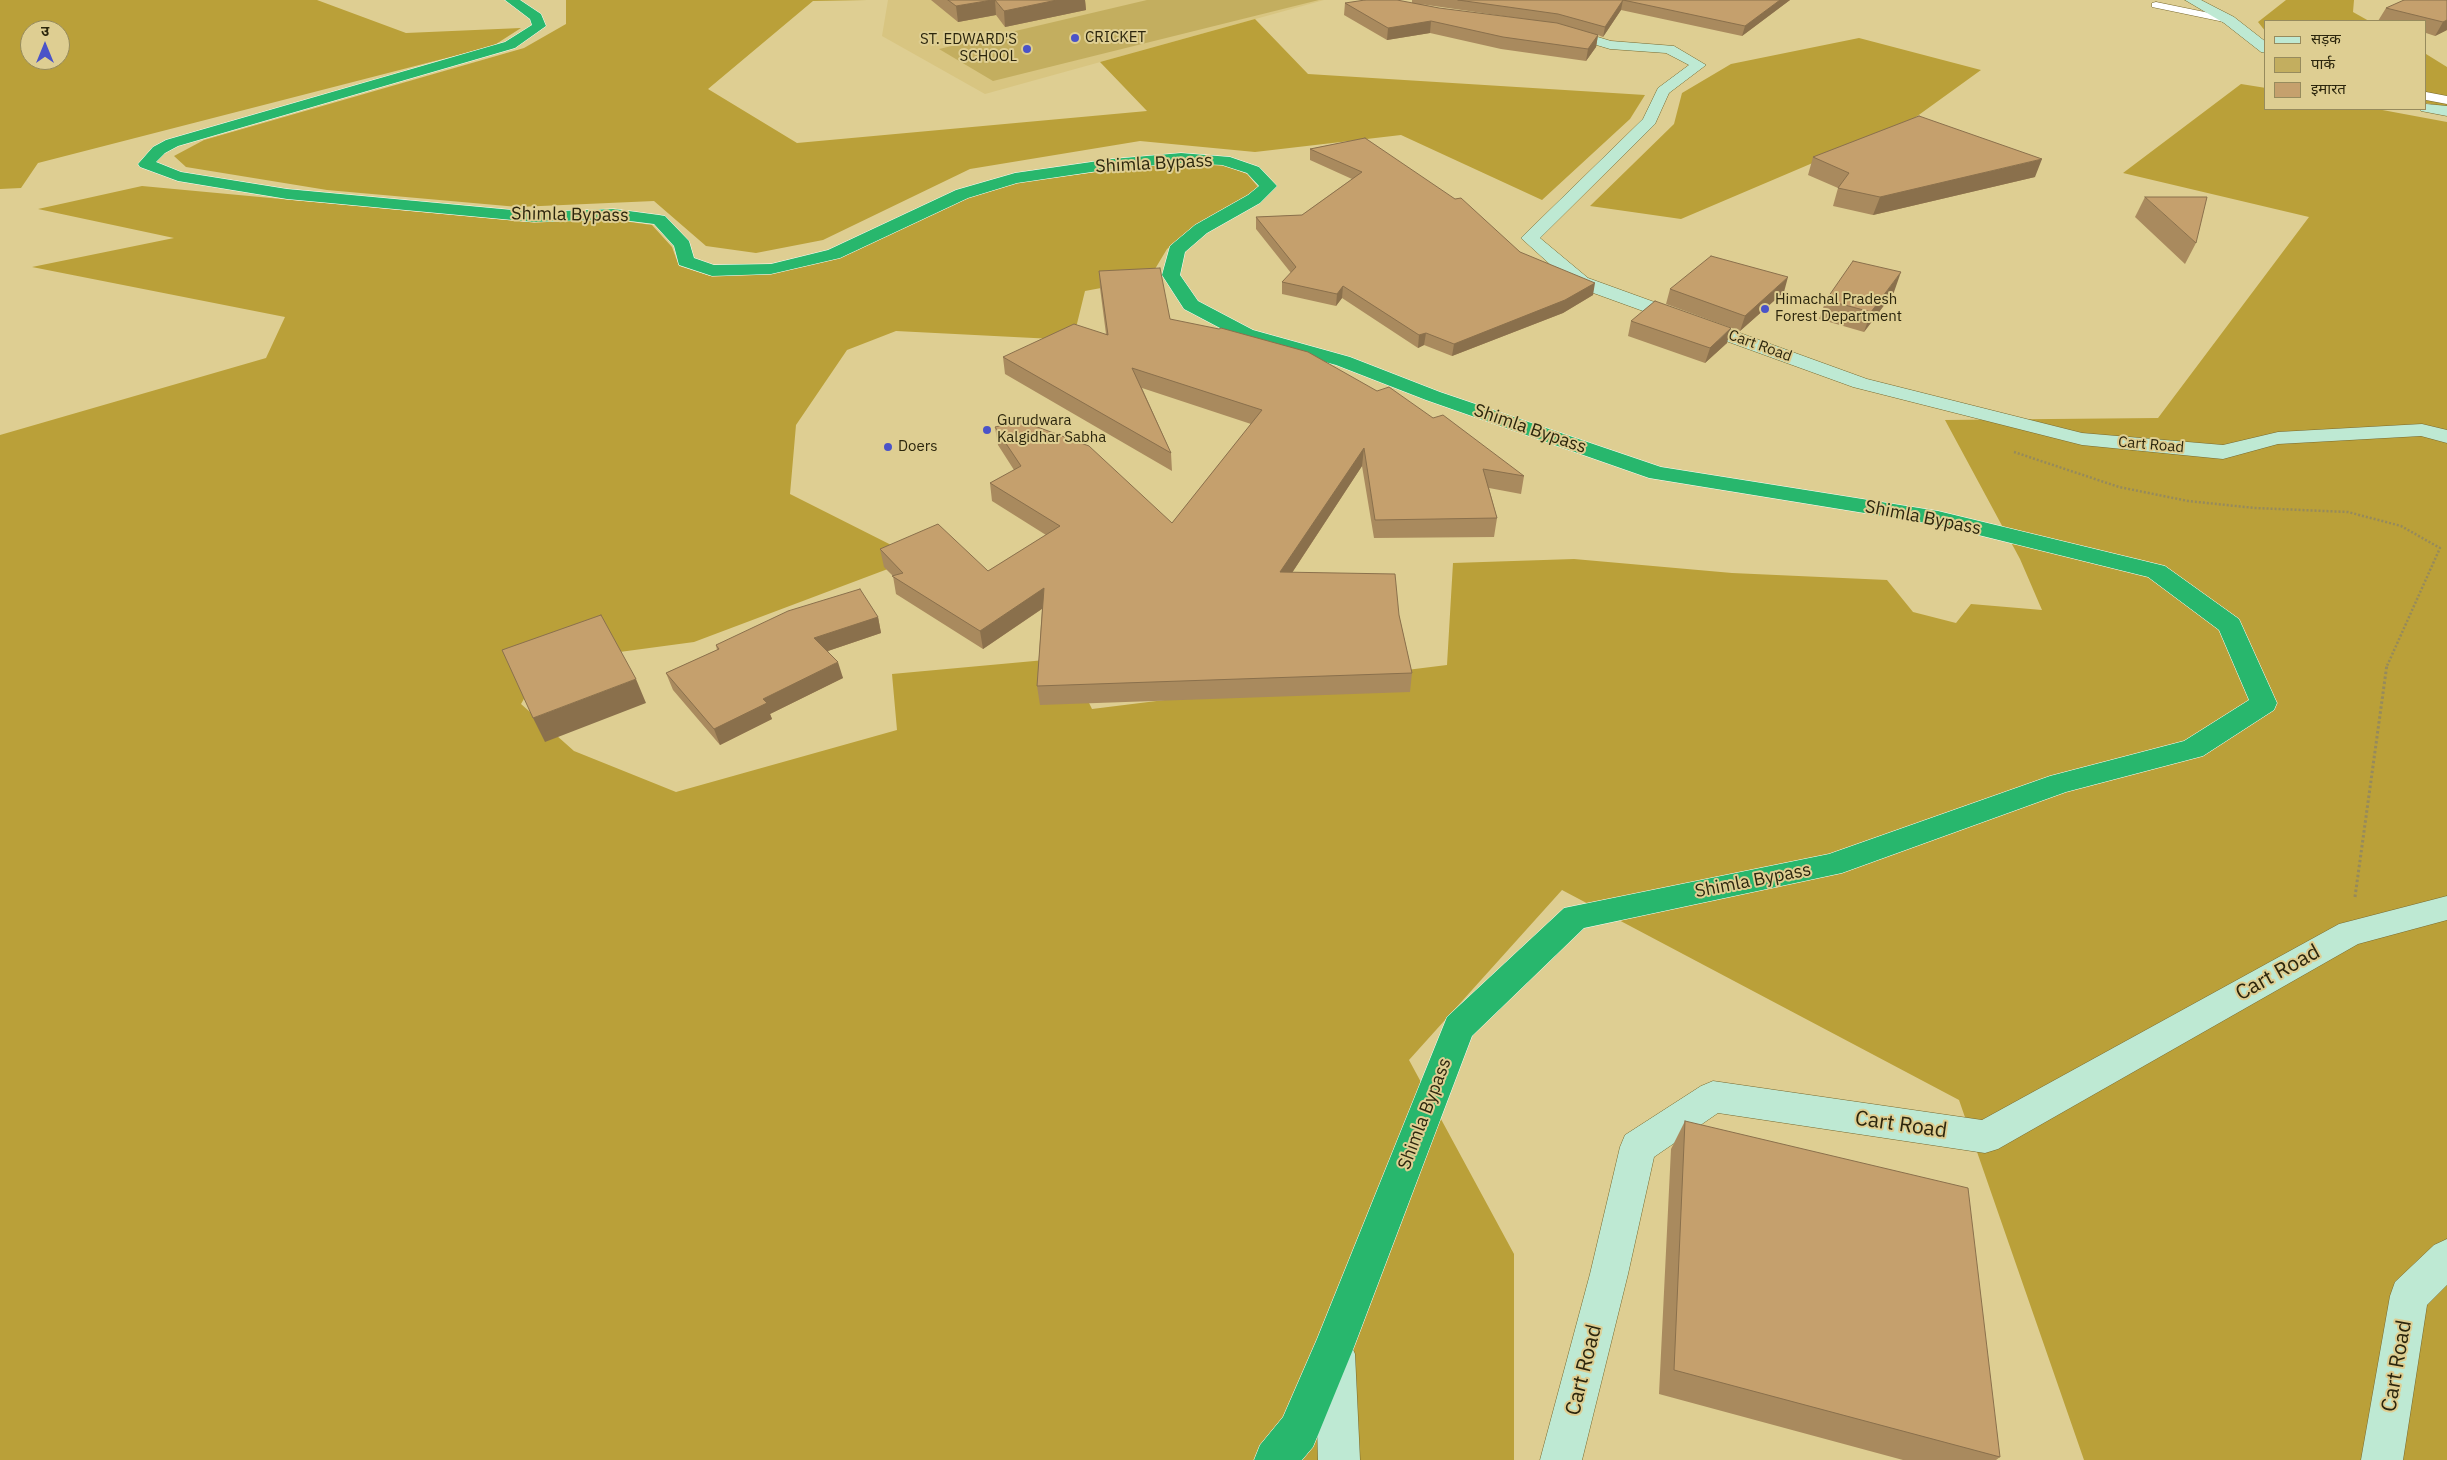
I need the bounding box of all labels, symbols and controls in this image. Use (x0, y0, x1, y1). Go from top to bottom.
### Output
north arrow (20, 20, 70, 70)
legend (2264, 20, 2427, 110)
text: उ (41, 22, 49, 40)
place label: CRICKET (1085, 29, 1146, 47)
text: सड़क (2311, 29, 2341, 48)
place label: ST. EDWARD'S SCHOOL (920, 31, 1017, 66)
marker: CRICKET (1069, 32, 1081, 44)
marker: ST. EDWARD'S SCHOOL (1021, 43, 1033, 55)
text: पार्क (2311, 54, 2335, 73)
text: इमारत (2311, 79, 2346, 98)
street label: Shimla Bypass (1095, 150, 1213, 178)
street label: Shimla Bypass (511, 203, 629, 227)
place label: Himachal Pradesh Forest Department (1775, 291, 1902, 326)
marker: Himachal Pradesh Forest Department (1759, 303, 1771, 315)
street label: Cart Road (1726, 326, 1794, 366)
street label: Shimla Bypass (1471, 400, 1589, 458)
place label: Gurudwara Kalgidhar Sabha (997, 412, 1106, 447)
marker: Gurudwara Kalgidhar Sabha (981, 424, 993, 436)
street label: Cart Road (2117, 433, 2185, 457)
place label: Doers (898, 438, 938, 456)
marker: Doers (882, 441, 894, 453)
street label: Shimla Bypass (1863, 496, 1983, 540)
street label: Shimla Bypass (1693, 859, 1813, 903)
street label: Cart Road (2231, 940, 2325, 1006)
street label: Shimla Bypass (1394, 1055, 1456, 1173)
street label: Cart Road (1853, 1106, 1949, 1144)
street label: Cart Road (2377, 1318, 2417, 1414)
street label: Cart Road (1561, 1322, 1607, 1418)

